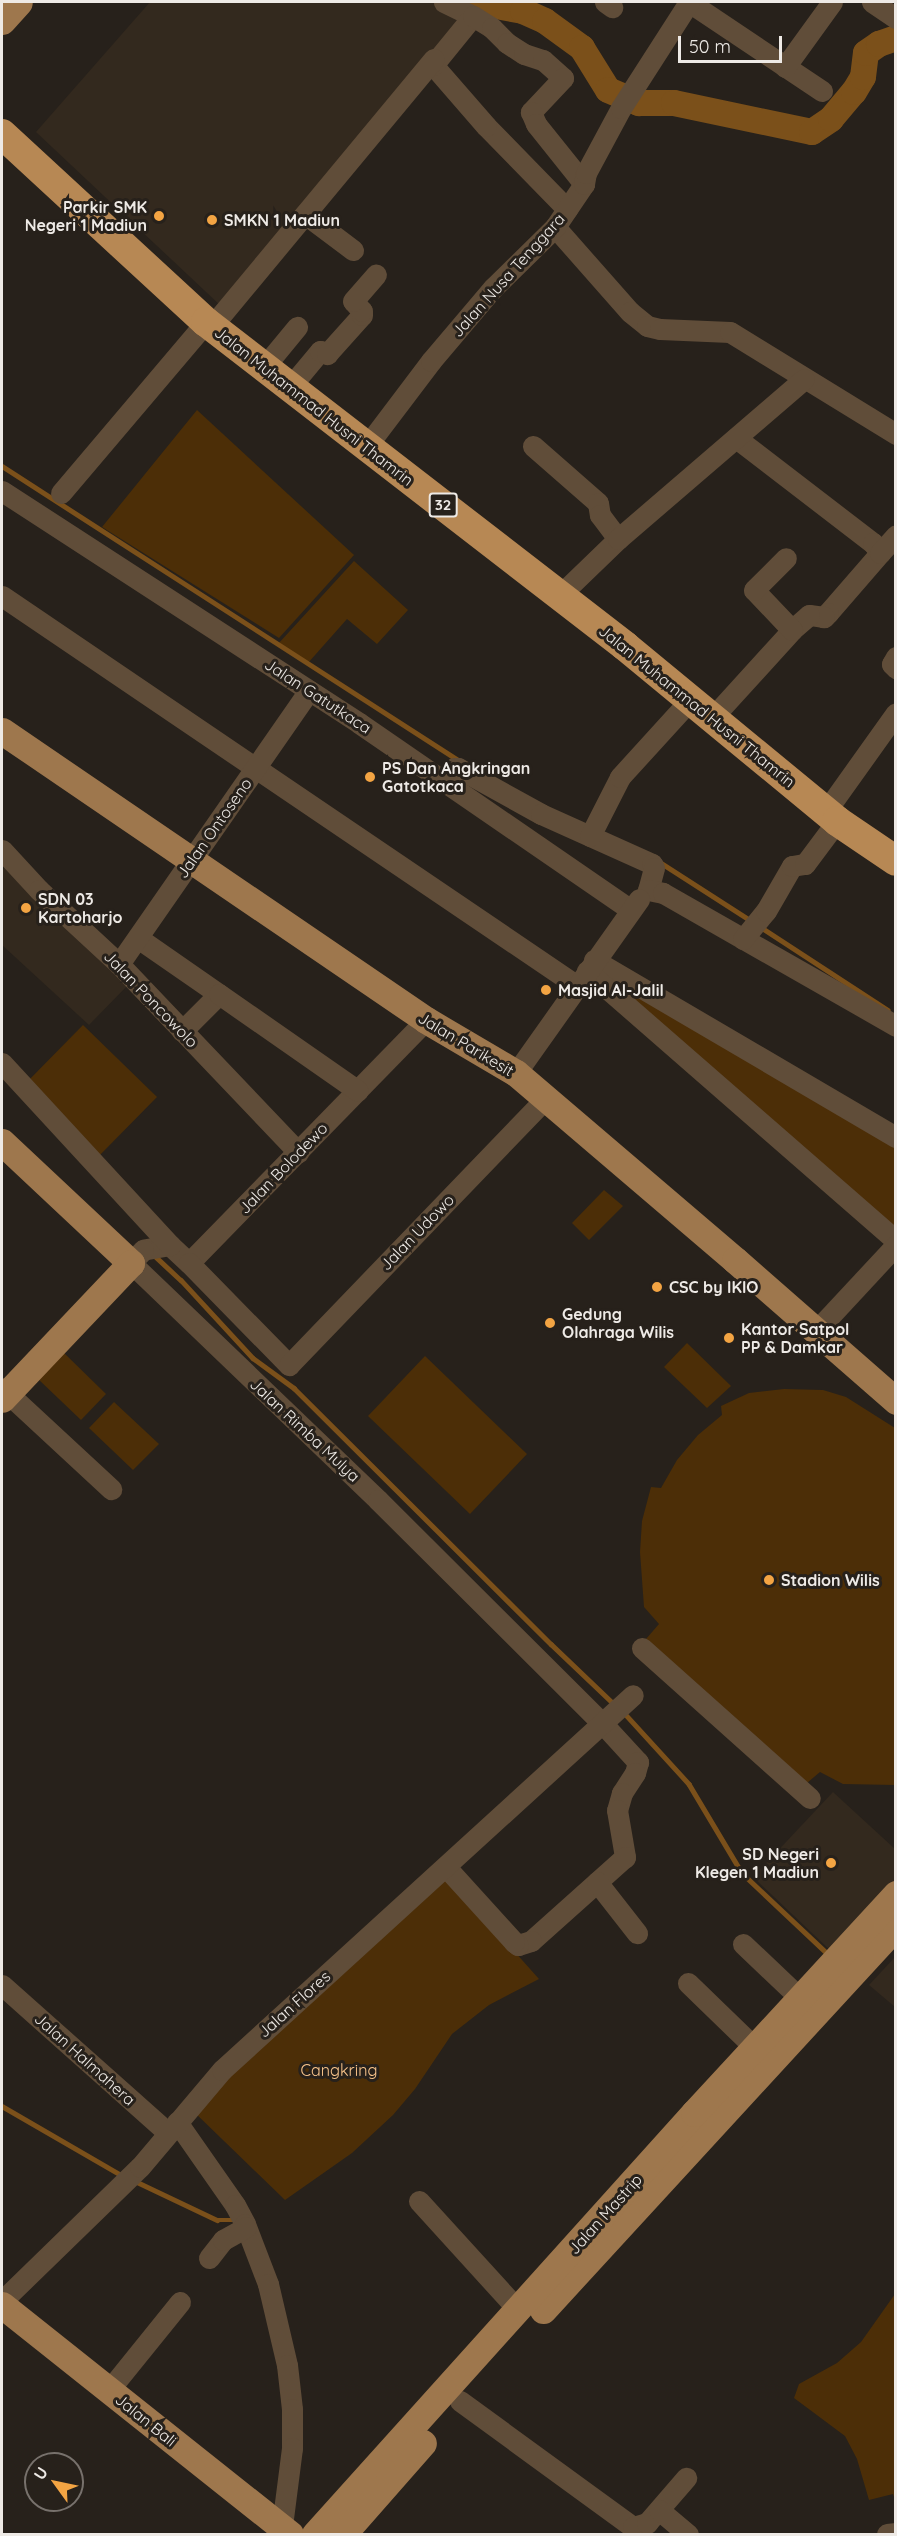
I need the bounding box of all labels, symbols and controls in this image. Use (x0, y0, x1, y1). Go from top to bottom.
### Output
scale bar (681, 24, 784, 62)
text: 50 m (689, 35, 731, 58)
place label: Parkir SMK Negeri 1 Madiun (25, 197, 147, 235)
marker: Parkir SMK Negeri 1 Madiun (152, 209, 166, 223)
street label: Jalan Nusa Tenggara (447, 209, 569, 341)
place label: SMKN 1 Madiun (224, 210, 340, 230)
marker: SMKN 1 Madiun (205, 213, 219, 227)
street label: Jalan Muhammad Husni Thamrin (211, 322, 417, 490)
road number: 32 (428, 493, 458, 517)
street label: Jalan Muhammad Husni Thamrin (595, 621, 799, 791)
street label: Jalan Gatutkaca (261, 654, 375, 738)
place label: PS Dan Angkringan Gatotkaca (382, 758, 530, 796)
marker: PS Dan Angkringan Gatotkaca (363, 770, 377, 784)
street label: Jalan Ontoseno (172, 774, 256, 882)
place label: SDN 03 Kartoharjo (38, 889, 123, 927)
marker: SDN 03 Kartoharjo (19, 901, 33, 915)
street label: Jalan Poncowolo (100, 947, 202, 1051)
place label: Masjid Al-Jalil (558, 980, 664, 1000)
marker: Masjid Al-Jalil (539, 983, 553, 997)
street label: Jalan Parikesit (415, 1008, 517, 1080)
street label: Jalan Bolodewo (235, 1118, 331, 1218)
street label: Jalan Udowo (376, 1190, 458, 1274)
place label: CSC by IKIO (669, 1277, 758, 1297)
marker: CSC by IKIO (650, 1280, 664, 1294)
place label: Gedung Olahraga Wilis (562, 1304, 674, 1342)
marker: Gedung Olahraga Wilis (543, 1316, 557, 1330)
place label: Kantor Satpol PP & Damkar (741, 1319, 849, 1357)
marker: Kantor Satpol PP & Damkar (722, 1331, 736, 1345)
street label: Jalan Rimba Mulya (246, 1374, 364, 1486)
place label: Stadion Wilis (781, 1570, 880, 1590)
marker: Stadion Wilis (762, 1573, 776, 1587)
place label: SD Negeri Klegen 1 Madiun (695, 1844, 819, 1882)
marker: SD Negeri Klegen 1 Madiun (824, 1856, 838, 1870)
street label: Jalan Flores (254, 1967, 334, 2041)
street label: Jalan Halmahera (31, 2009, 139, 2109)
park label: Cangkring (301, 2060, 377, 2080)
street label: Jalan Mastrip (564, 2170, 646, 2258)
street label: Jalan Bali (112, 2390, 180, 2450)
north arrow (24, 2452, 84, 2512)
text: U (29, 2463, 52, 2483)

